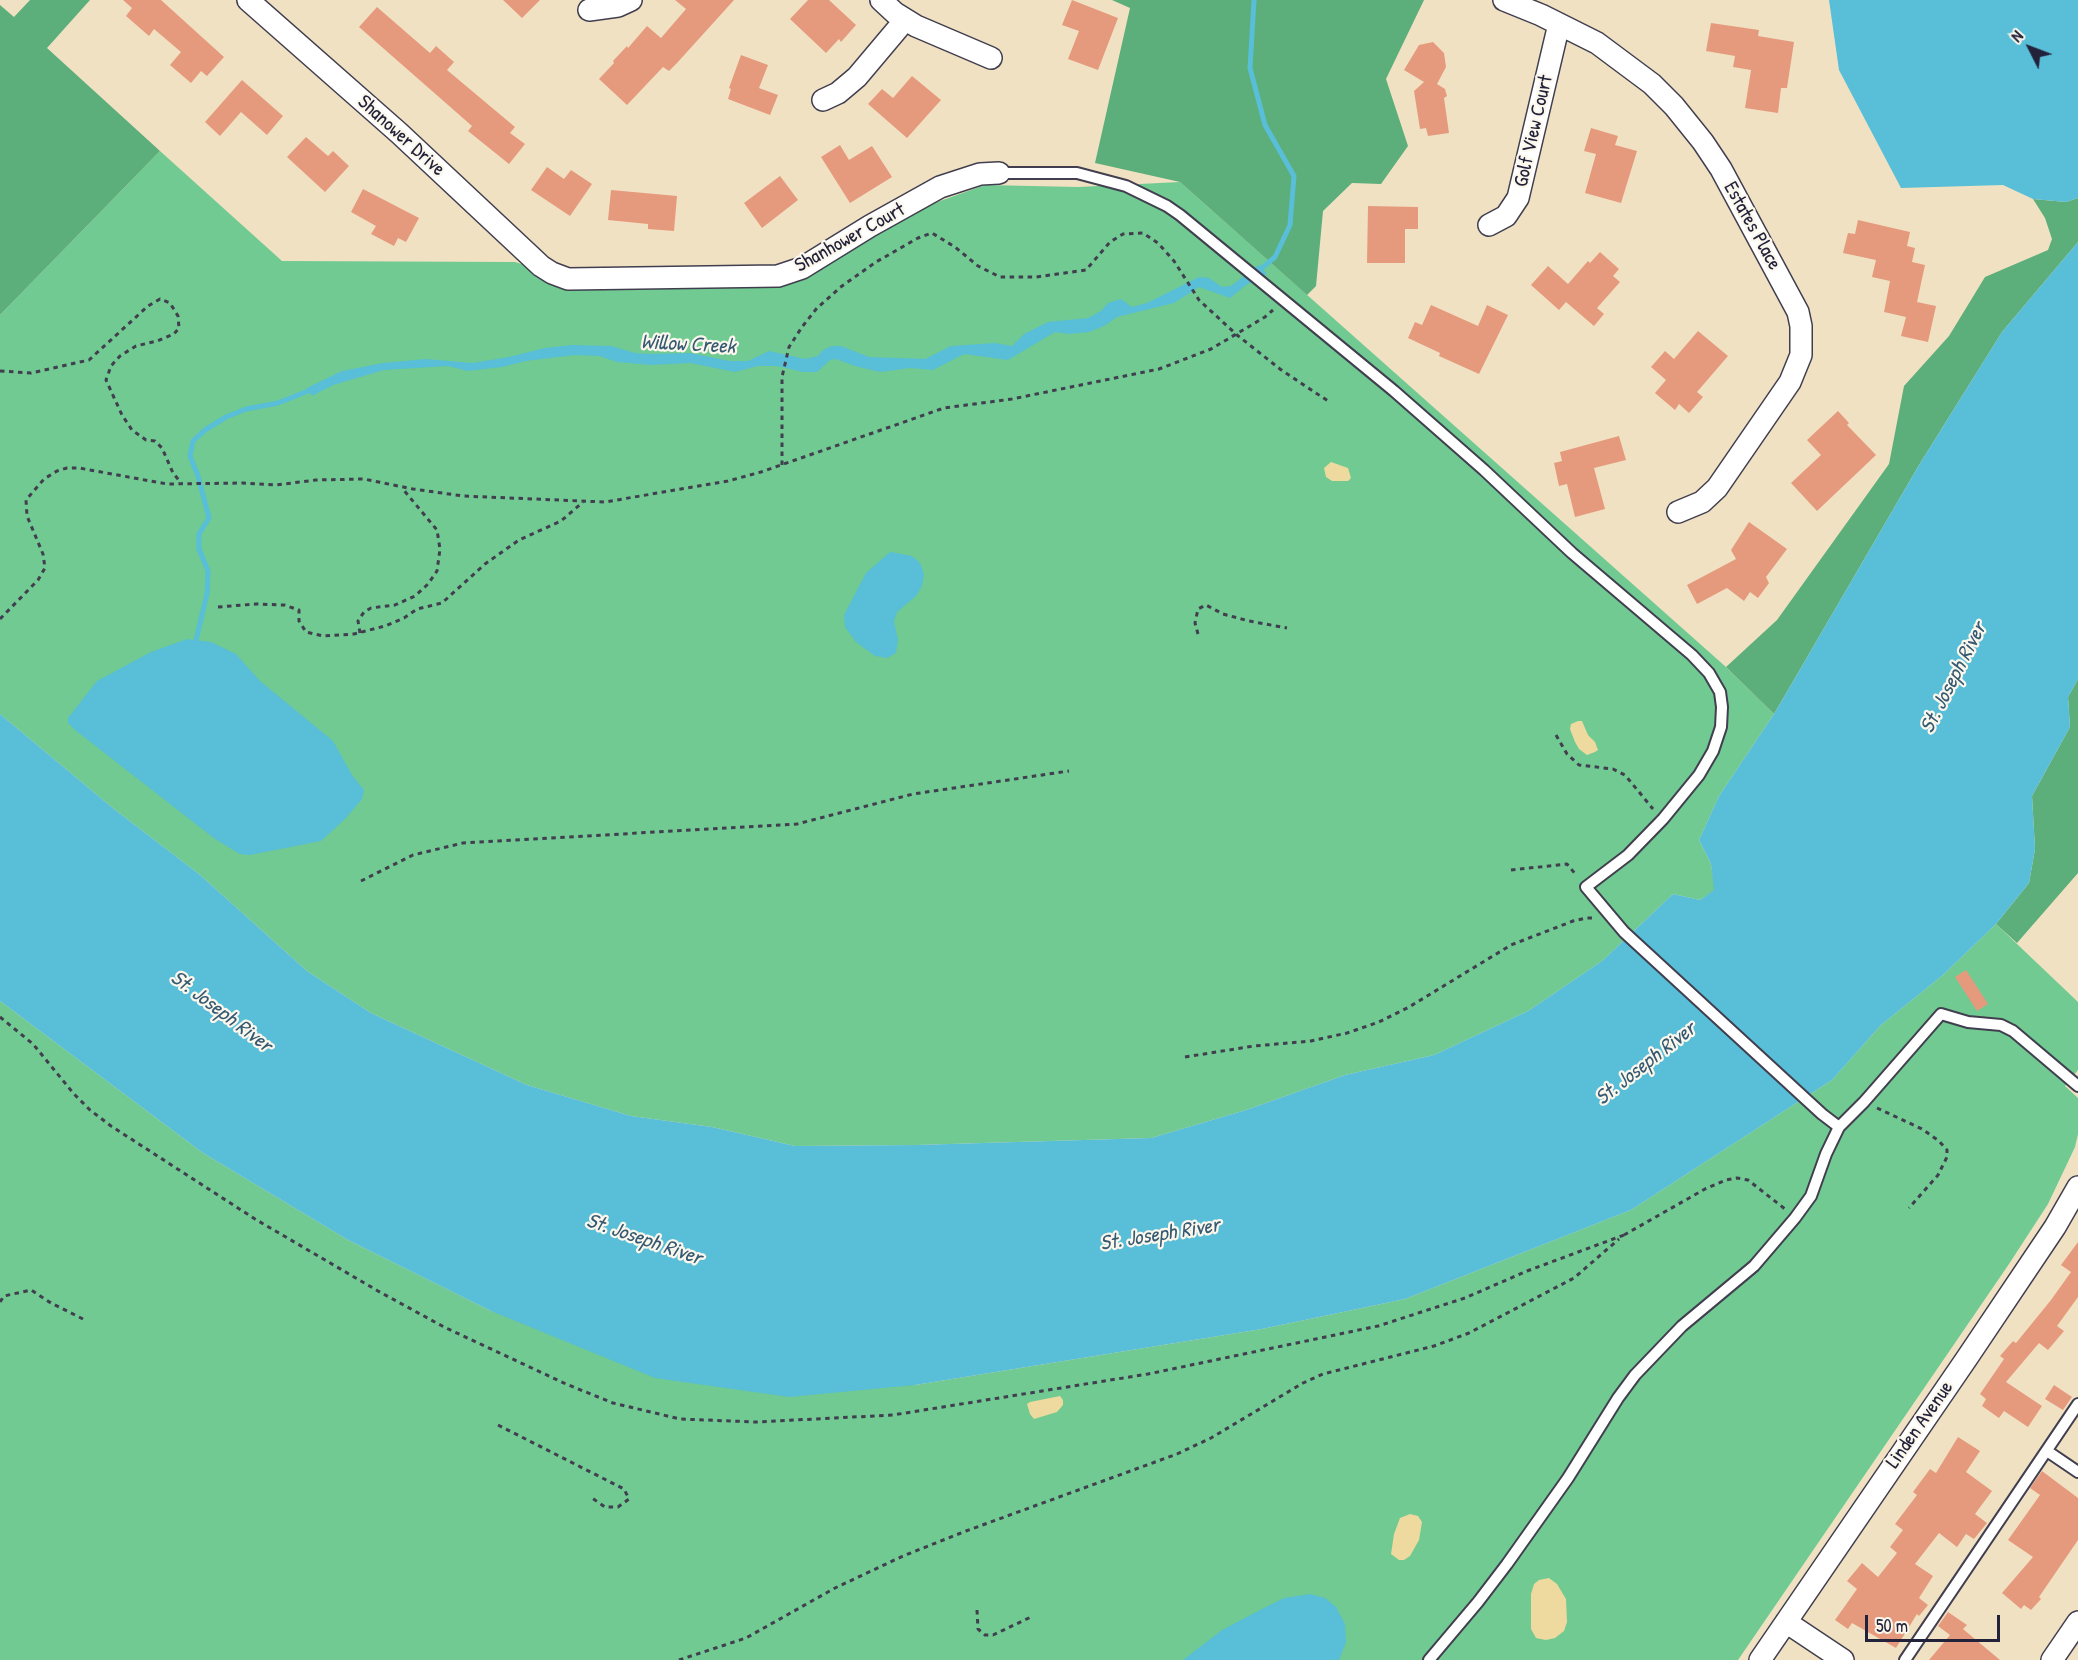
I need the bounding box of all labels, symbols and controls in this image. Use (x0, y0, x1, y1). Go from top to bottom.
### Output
north arrow (2000, 18, 2060, 78)
text: N (2006, 25, 2028, 46)
street label: Golf View Court (1509, 73, 1559, 189)
street label: Shanower Drive (352, 90, 450, 182)
street label: Estates Place (1718, 178, 1786, 274)
street label: Shanhower Court (791, 198, 909, 278)
water label: Willow Creek (640, 330, 736, 360)
water label: St. Joseph River (1915, 619, 1993, 737)
water label: St. Joseph River (165, 966, 277, 1058)
water label: St. Joseph River (1591, 1017, 1701, 1111)
water label: St. Joseph River (583, 1208, 705, 1272)
water label: St. Joseph River (1098, 1213, 1222, 1257)
street label: Linden Avenue (1881, 1377, 1959, 1473)
scale bar (1868, 1603, 2003, 1641)
text: 50 m (1876, 1613, 1908, 1638)

